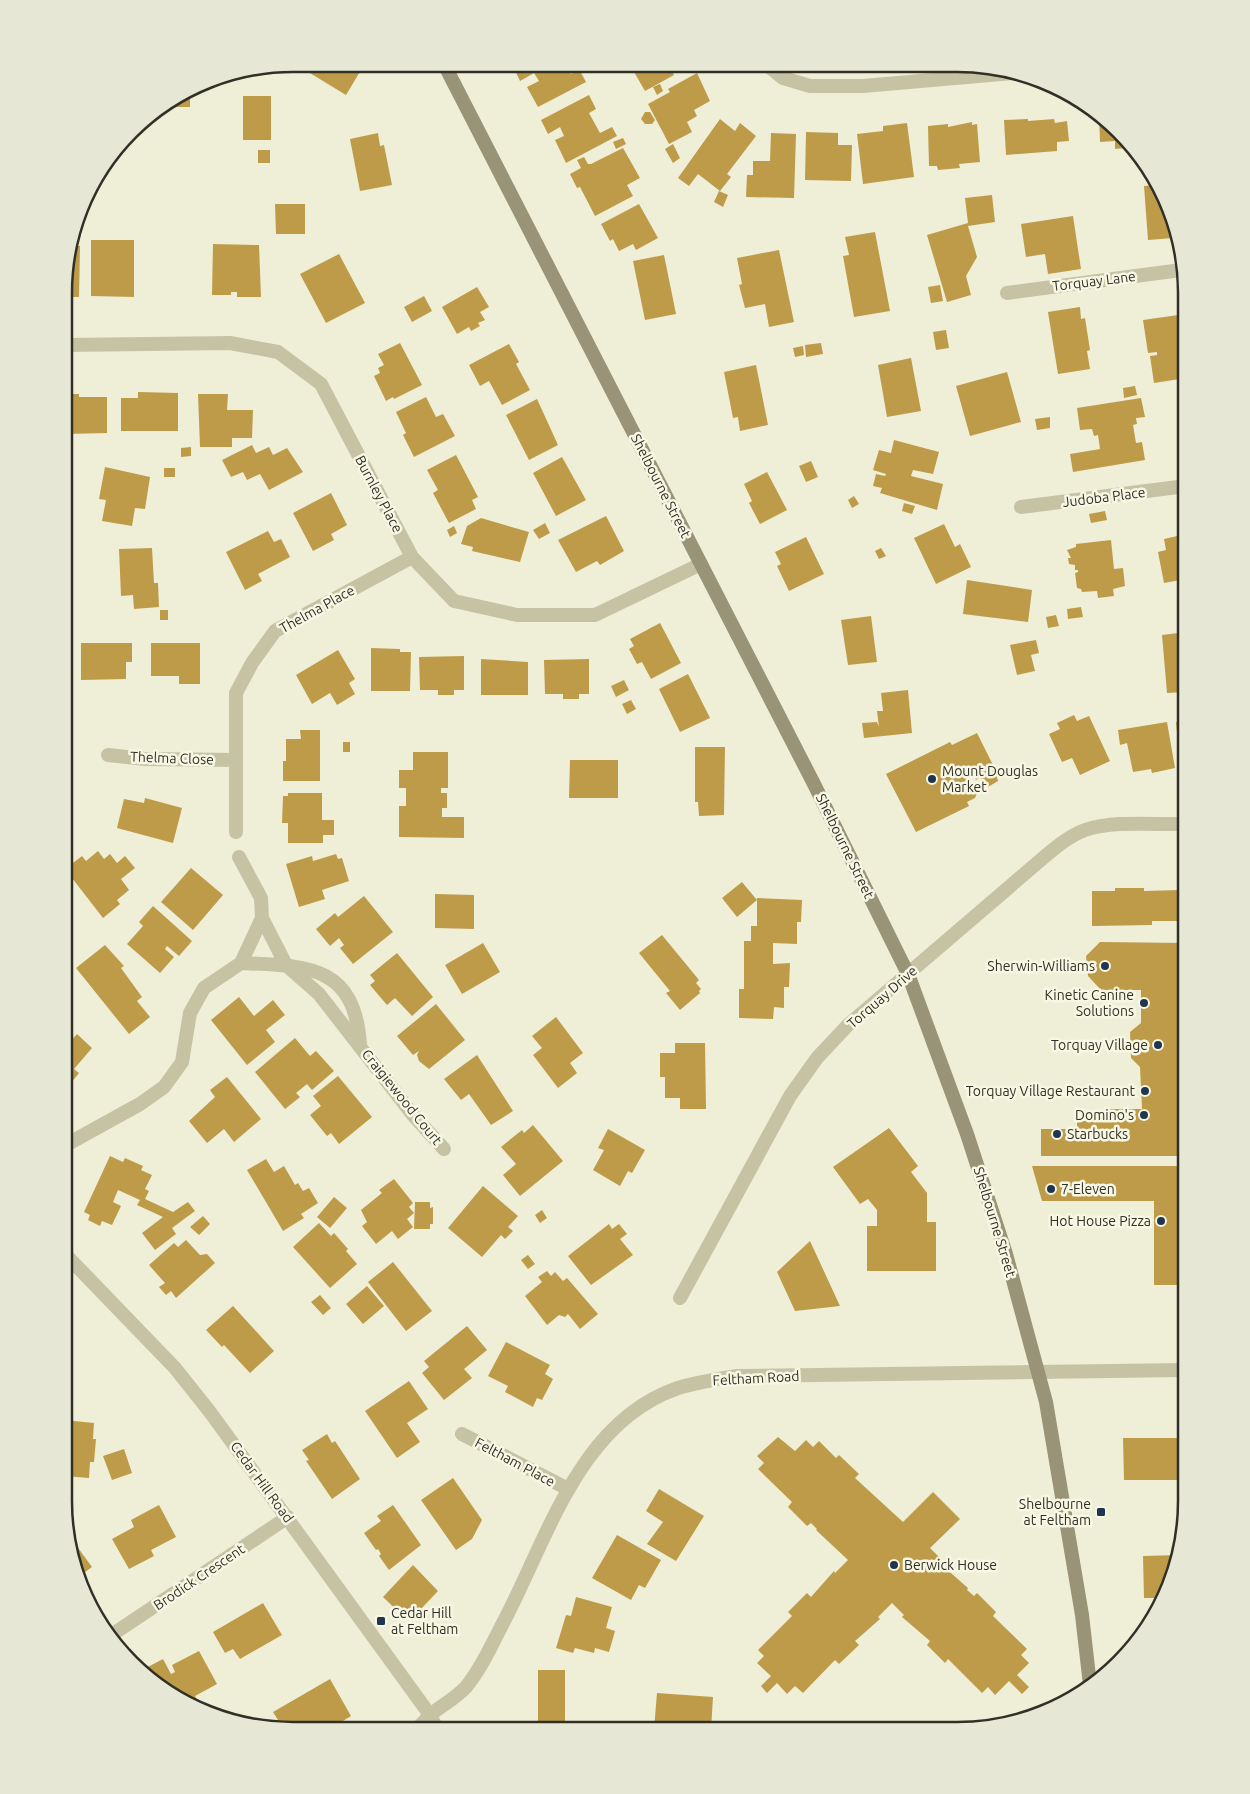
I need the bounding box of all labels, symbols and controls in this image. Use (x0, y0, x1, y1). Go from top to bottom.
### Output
street label: Torquay Lane (1051, 268, 1137, 294)
street label: Shelbourne Street (628, 431, 694, 541)
street label: Burnley Place (352, 453, 406, 535)
street label: Judoba Place (1062, 484, 1146, 510)
street label: Thelma Place (277, 582, 357, 636)
street label: Thelma Close (130, 749, 214, 767)
place label: Mount Douglas Market (942, 763, 1038, 795)
marker: Mount Douglas Market (926, 773, 938, 785)
street label: Shelbourne Street (813, 791, 877, 901)
place label: Sherwin-Williams (987, 958, 1095, 974)
marker: Sherwin-Williams (1099, 960, 1111, 972)
street label: Torquay Drive (844, 962, 920, 1032)
place label: Kinetic Canine Solutions (1045, 987, 1134, 1019)
marker: Kinetic Canine Solutions (1138, 997, 1150, 1009)
place label: Torquay Village (1051, 1037, 1148, 1053)
marker: Torquay Village (1152, 1039, 1164, 1051)
street label: Craigiewood Court (359, 1046, 446, 1148)
place label: Torquay Village Restaurant (966, 1083, 1135, 1099)
marker: Torquay Village Restaurant (1139, 1085, 1151, 1097)
place label: Domino's (1075, 1107, 1134, 1123)
marker: Domino's (1138, 1109, 1150, 1121)
place label: Starbucks (1067, 1126, 1128, 1142)
marker: Starbucks (1051, 1128, 1063, 1140)
street label: Shelbourne Street (971, 1165, 1020, 1280)
place label: 7-Eleven (1061, 1181, 1115, 1197)
marker: 7-Eleven (1045, 1183, 1057, 1195)
place label: Hot House Pizza (1050, 1213, 1151, 1229)
marker: Hot House Pizza (1155, 1215, 1167, 1227)
street label: Feltham Road (712, 1368, 800, 1388)
street label: Feltham Place (472, 1434, 558, 1490)
street label: Cedar Hill Road (227, 1438, 297, 1526)
place label: Shelbourne at Feltham (1019, 1496, 1091, 1528)
marker: Shelbourne at Feltham (1095, 1506, 1107, 1518)
street label: Brodick Crescent (151, 1540, 248, 1613)
place label: Berwick House (904, 1557, 997, 1573)
marker: Berwick House (888, 1559, 900, 1571)
place label: Cedar Hill at Feltham (391, 1605, 458, 1637)
marker: Cedar Hill at Feltham (375, 1615, 387, 1627)

